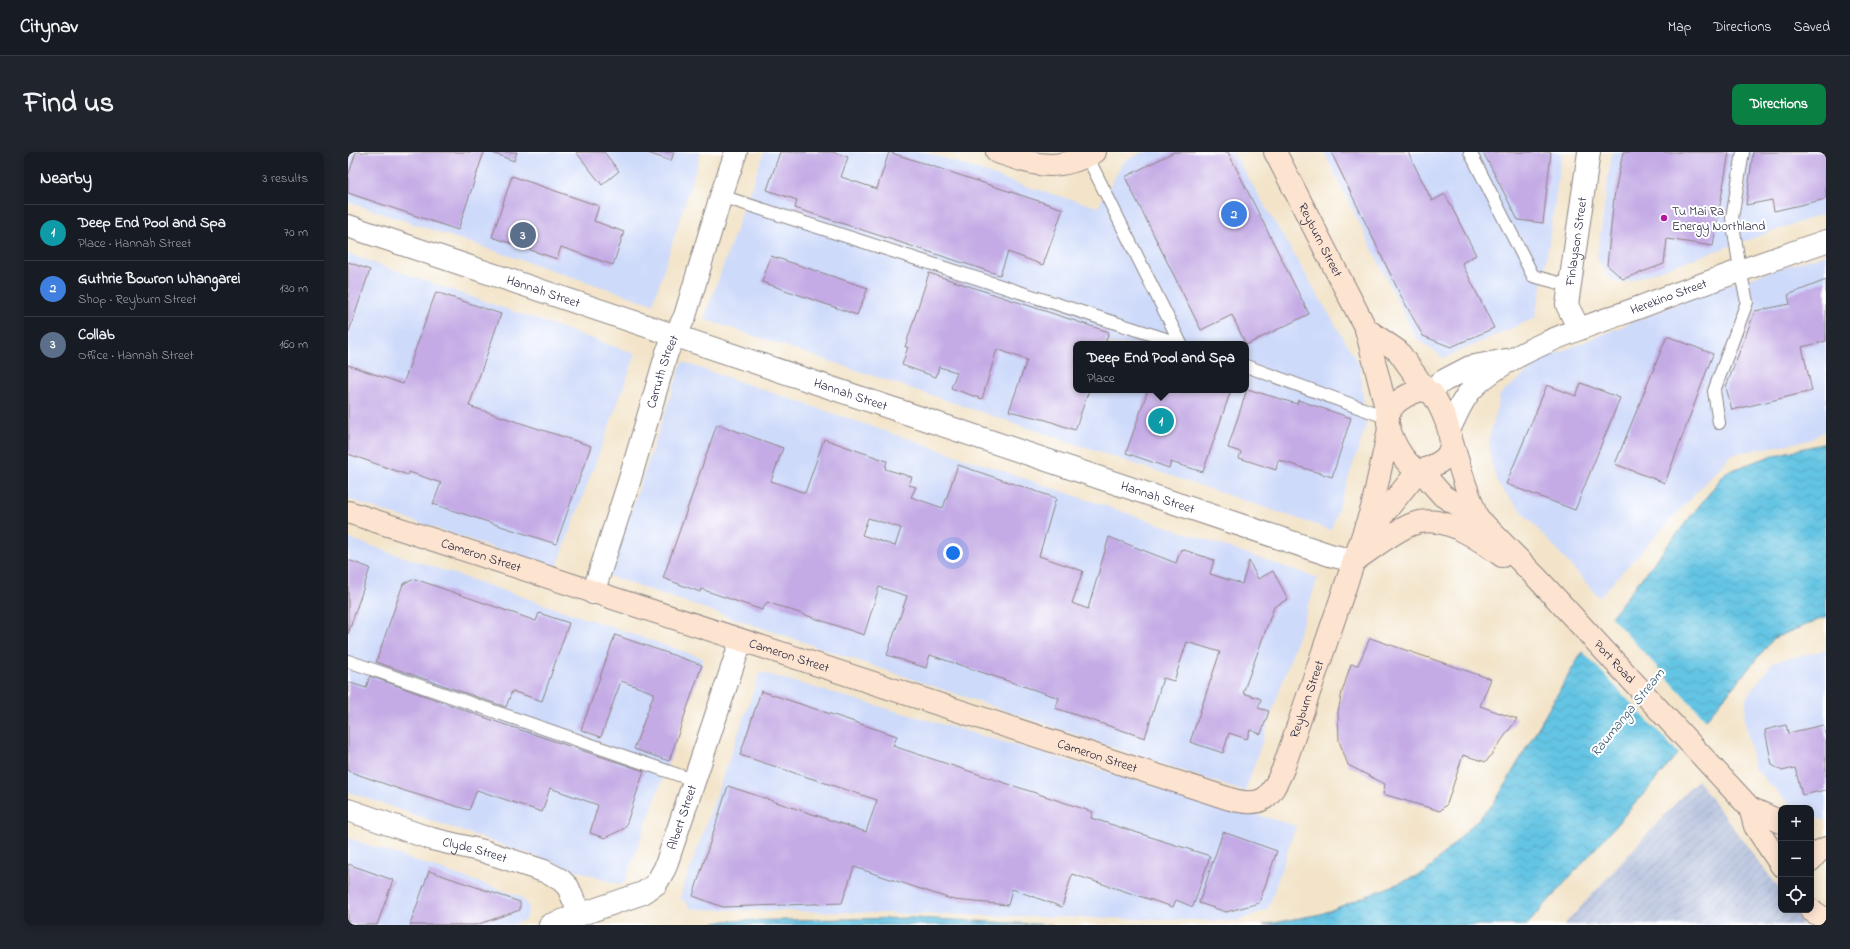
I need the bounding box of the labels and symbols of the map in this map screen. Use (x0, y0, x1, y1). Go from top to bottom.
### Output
street label: Finlayson Street (1560, 195, 1592, 288)
pin: 2 (1221, 199, 1247, 229)
street label: Reyburn Street (1293, 200, 1348, 281)
place label: Tu Mai Ra Energy Northland (1672, 202, 1766, 237)
marker: Tu Mai Ra Energy Northland (1659, 213, 1669, 223)
pin: 3 (510, 220, 536, 250)
street label: Hannah Street (504, 270, 583, 313)
street label: Herekino Street (1628, 274, 1710, 319)
street label: Carruth Street (642, 331, 684, 411)
street label: Hannah Street (811, 373, 891, 416)
pin: 1 (1148, 406, 1174, 436)
street label: Hannah Street (1118, 476, 1198, 519)
street label: Cameron Street (439, 533, 524, 577)
your location (943, 543, 963, 563)
street label: Cameron Street (747, 634, 832, 678)
street label: Port Road (1589, 636, 1640, 688)
street label: Reyburn Street (1285, 657, 1329, 740)
water label: Raumanga Stream (1586, 664, 1670, 762)
street label: Cameron Street (1055, 734, 1140, 778)
street label: Albert Street (662, 782, 702, 852)
street label: Clyde Street (441, 832, 510, 868)

